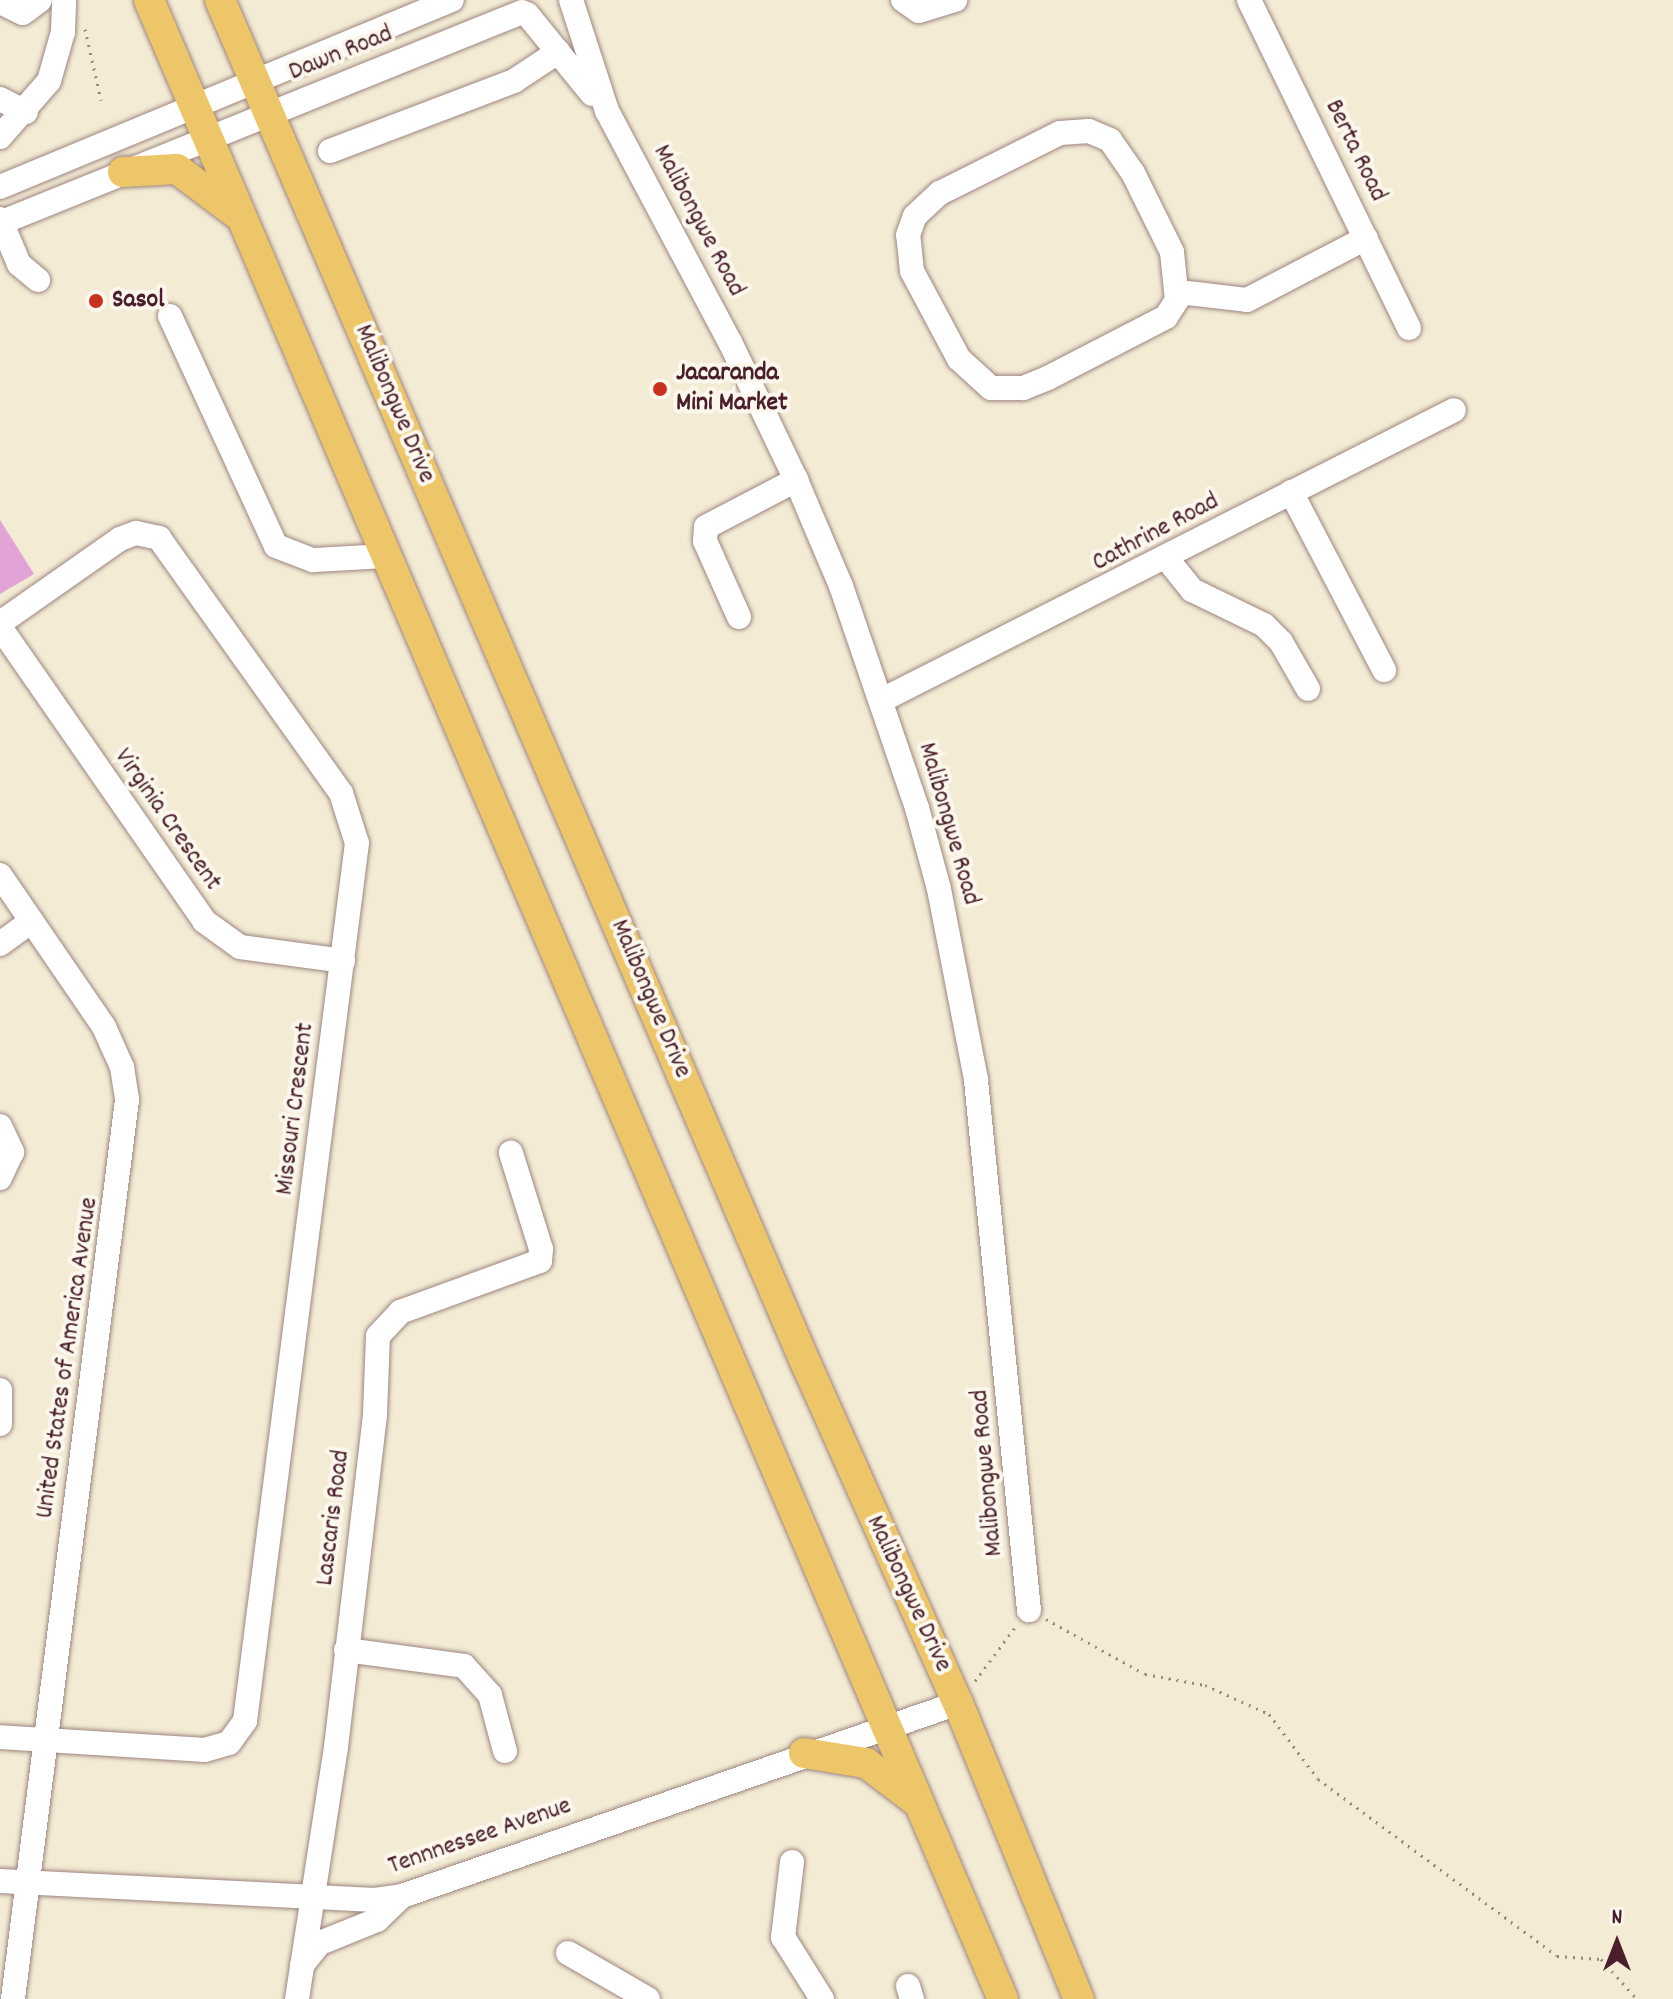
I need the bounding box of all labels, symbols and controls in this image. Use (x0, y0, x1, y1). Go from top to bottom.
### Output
street label: Dawn Road (285, 19, 397, 89)
street label: Berta Road (1317, 95, 1393, 207)
street label: Malibongwe Road (645, 140, 751, 302)
place label: Sasol (112, 285, 164, 317)
marker: Sasol (87, 292, 105, 310)
street label: Malibongwe Drive (347, 320, 441, 488)
place label: Jacaranda Mini Market (676, 358, 787, 420)
marker: Jacaranda Mini Market (651, 380, 669, 398)
street label: Cathrine Road (1087, 487, 1225, 579)
street label: Malibongwe Road (910, 739, 986, 909)
street label: Virginia Crescent (107, 743, 227, 897)
street label: Malibongwe Drive (603, 915, 697, 1083)
street label: Missouri Crescent (270, 1021, 322, 1197)
street label: United States of America Avenue (30, 1195, 106, 1521)
street label: Malibongwe Road (965, 1388, 1011, 1558)
street label: Lascaris Road (310, 1448, 358, 1588)
street label: Malibongwe Drive (858, 1511, 958, 1677)
street label: Tennnessee Avenue (385, 1791, 575, 1883)
north arrow (1577, 1903, 1657, 1983)
text: N (1612, 1903, 1622, 1934)

